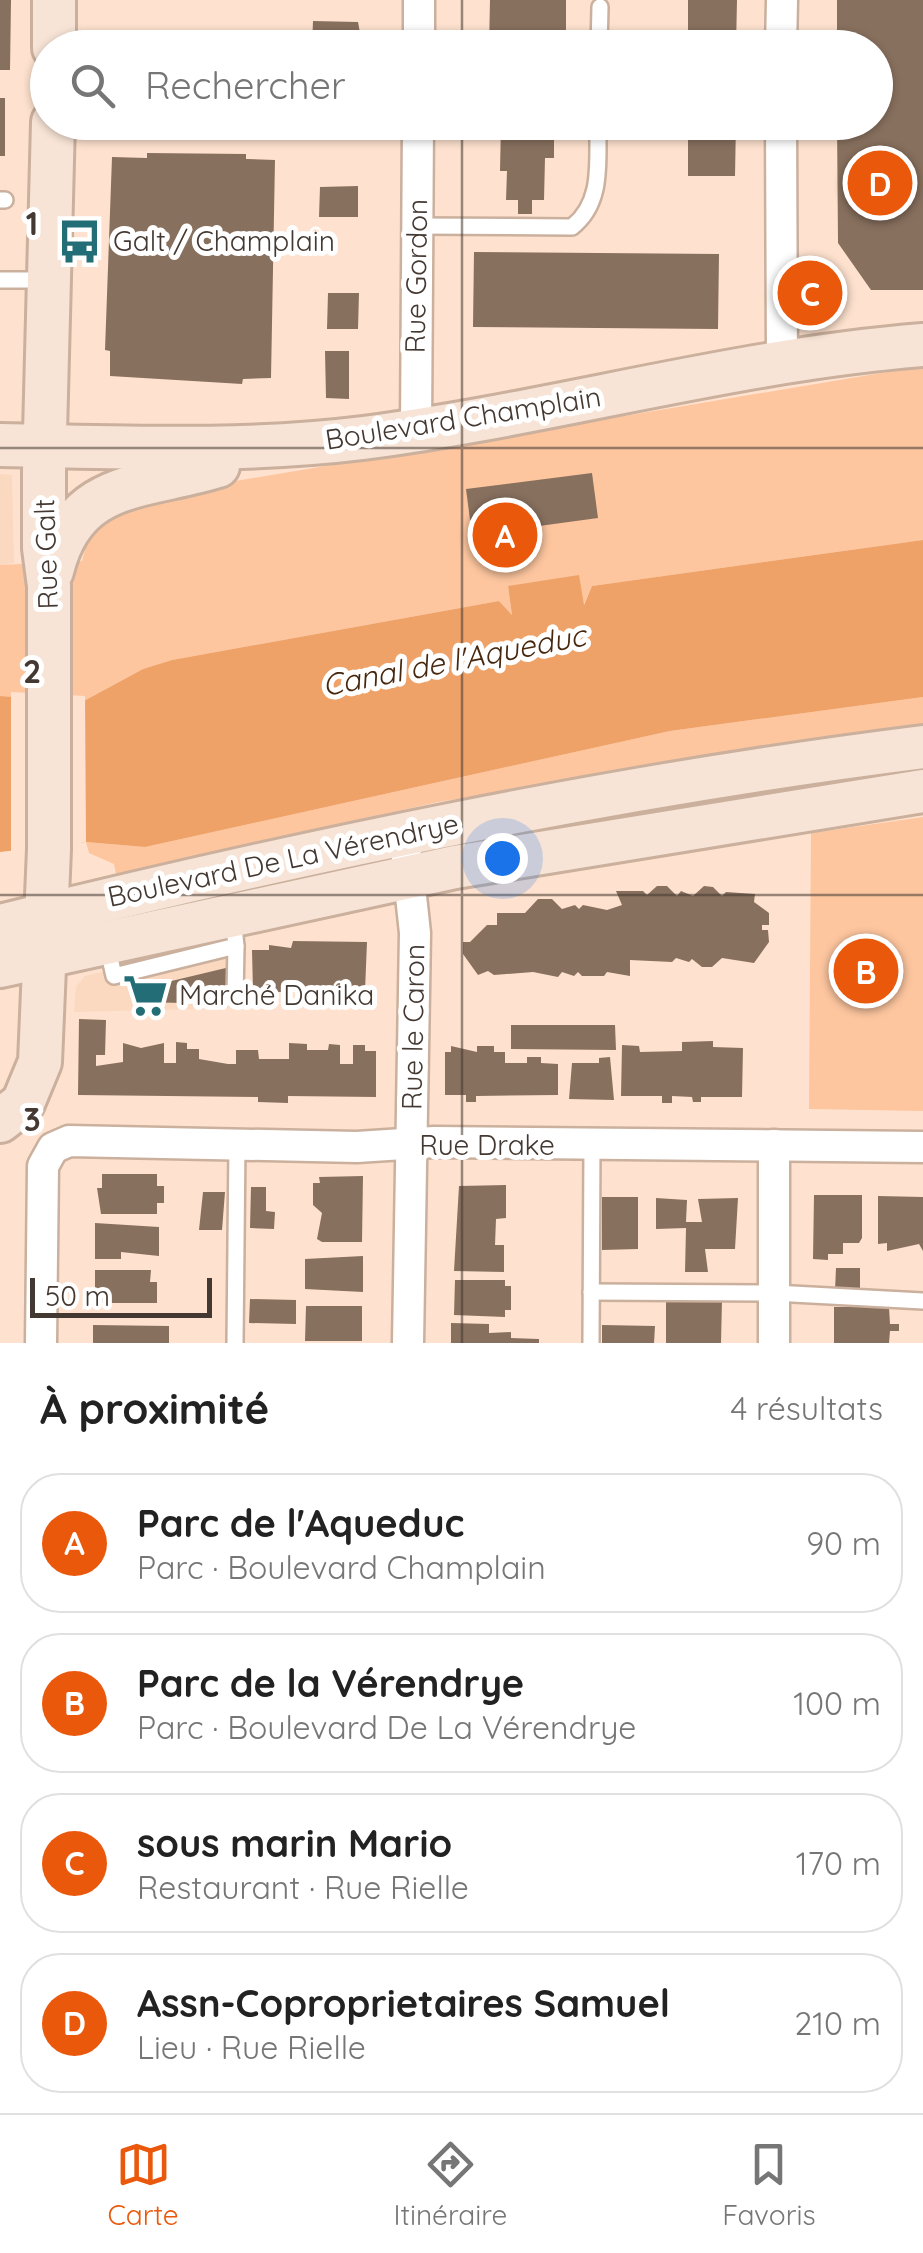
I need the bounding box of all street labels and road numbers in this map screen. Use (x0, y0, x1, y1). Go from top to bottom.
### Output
street label: Rue Gordon (397, 198, 434, 354)
street label: Boulevard Champlain (323, 378, 603, 457)
street label: Rue Galt (26, 498, 65, 610)
street label: Boulevard De La Vérendrye (104, 805, 462, 914)
street label: Rue le Caron (394, 944, 431, 1110)
street label: Rue Drake (419, 1127, 555, 1162)

